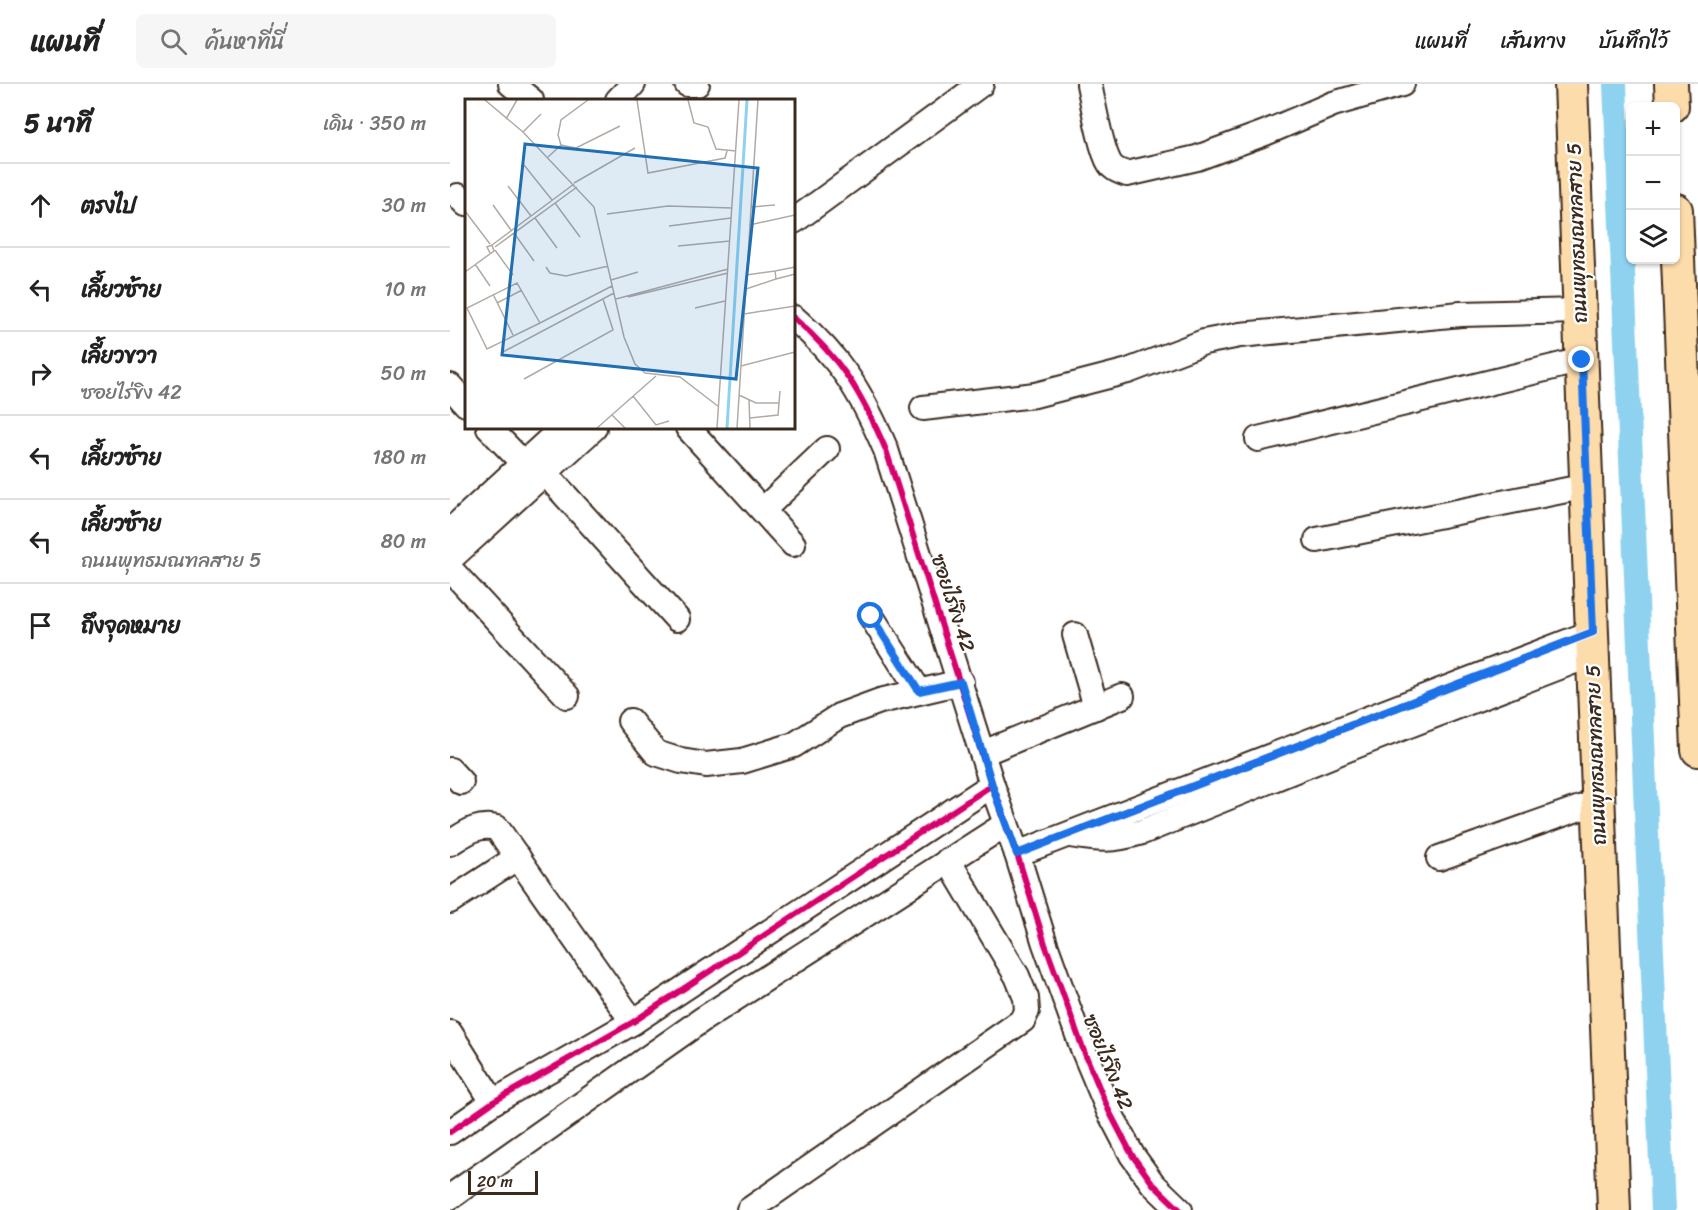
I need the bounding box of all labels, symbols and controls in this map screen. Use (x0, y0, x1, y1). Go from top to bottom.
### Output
search box (136, 14, 556, 68)
text: แผนที่ (30, 17, 100, 66)
text: ค้นหาที่นี่ (205, 22, 285, 61)
text: แผนที่ (1415, 22, 1467, 60)
text: เส้นทาง (1500, 22, 1566, 60)
text: บันทึกไว้ (1599, 22, 1668, 60)
icon: search (157, 25, 190, 58)
inset map (465, 99, 795, 429)
text: 5 นาที (24, 100, 92, 146)
map controls (1626, 102, 1680, 264)
button: + (1626, 102, 1680, 156)
text: เดิน · 350 m (323, 106, 426, 141)
street label: ถนนพุทธมณฑลสาย 5 (1556, 142, 1598, 324)
button: − (1626, 156, 1680, 210)
text: ตรงไป (81, 186, 136, 225)
text: 30 m (382, 188, 426, 223)
icon: ahead (24, 189, 57, 222)
button: layers (1626, 210, 1680, 264)
text: เลี้ยวซ้าย (81, 270, 161, 309)
text: 10 m (384, 272, 426, 307)
icon: left (24, 273, 57, 306)
text: เลี้ยวขวา (81, 336, 157, 375)
route end (1568, 346, 1594, 372)
text: 50 m (381, 356, 426, 391)
icon: right (24, 357, 57, 390)
text: ซอยไร่ขิง 42 (81, 375, 182, 410)
text: เลี้ยวซ้าย (81, 438, 161, 477)
text: 180 m (372, 440, 426, 475)
icon: left (24, 441, 57, 474)
text: เลี้ยวซ้าย (81, 504, 161, 543)
text: 80 m (381, 524, 426, 559)
icon: left (24, 525, 57, 558)
text: ถนนพุทธมณฑลสาย 5 (81, 543, 261, 578)
street label: ซอยไร่ขิง 42 (921, 550, 985, 657)
route start (857, 602, 883, 628)
text: ถึงจุดหมาย (81, 606, 180, 645)
icon: arrive (24, 609, 57, 642)
street label: ถนนพุทธมณฑลสาย 5 (1575, 664, 1617, 846)
street label: ซอยไร่ขิง 42 (1073, 1009, 1143, 1116)
text: 20 m (477, 1167, 513, 1196)
scale bar (468, 1168, 538, 1196)

